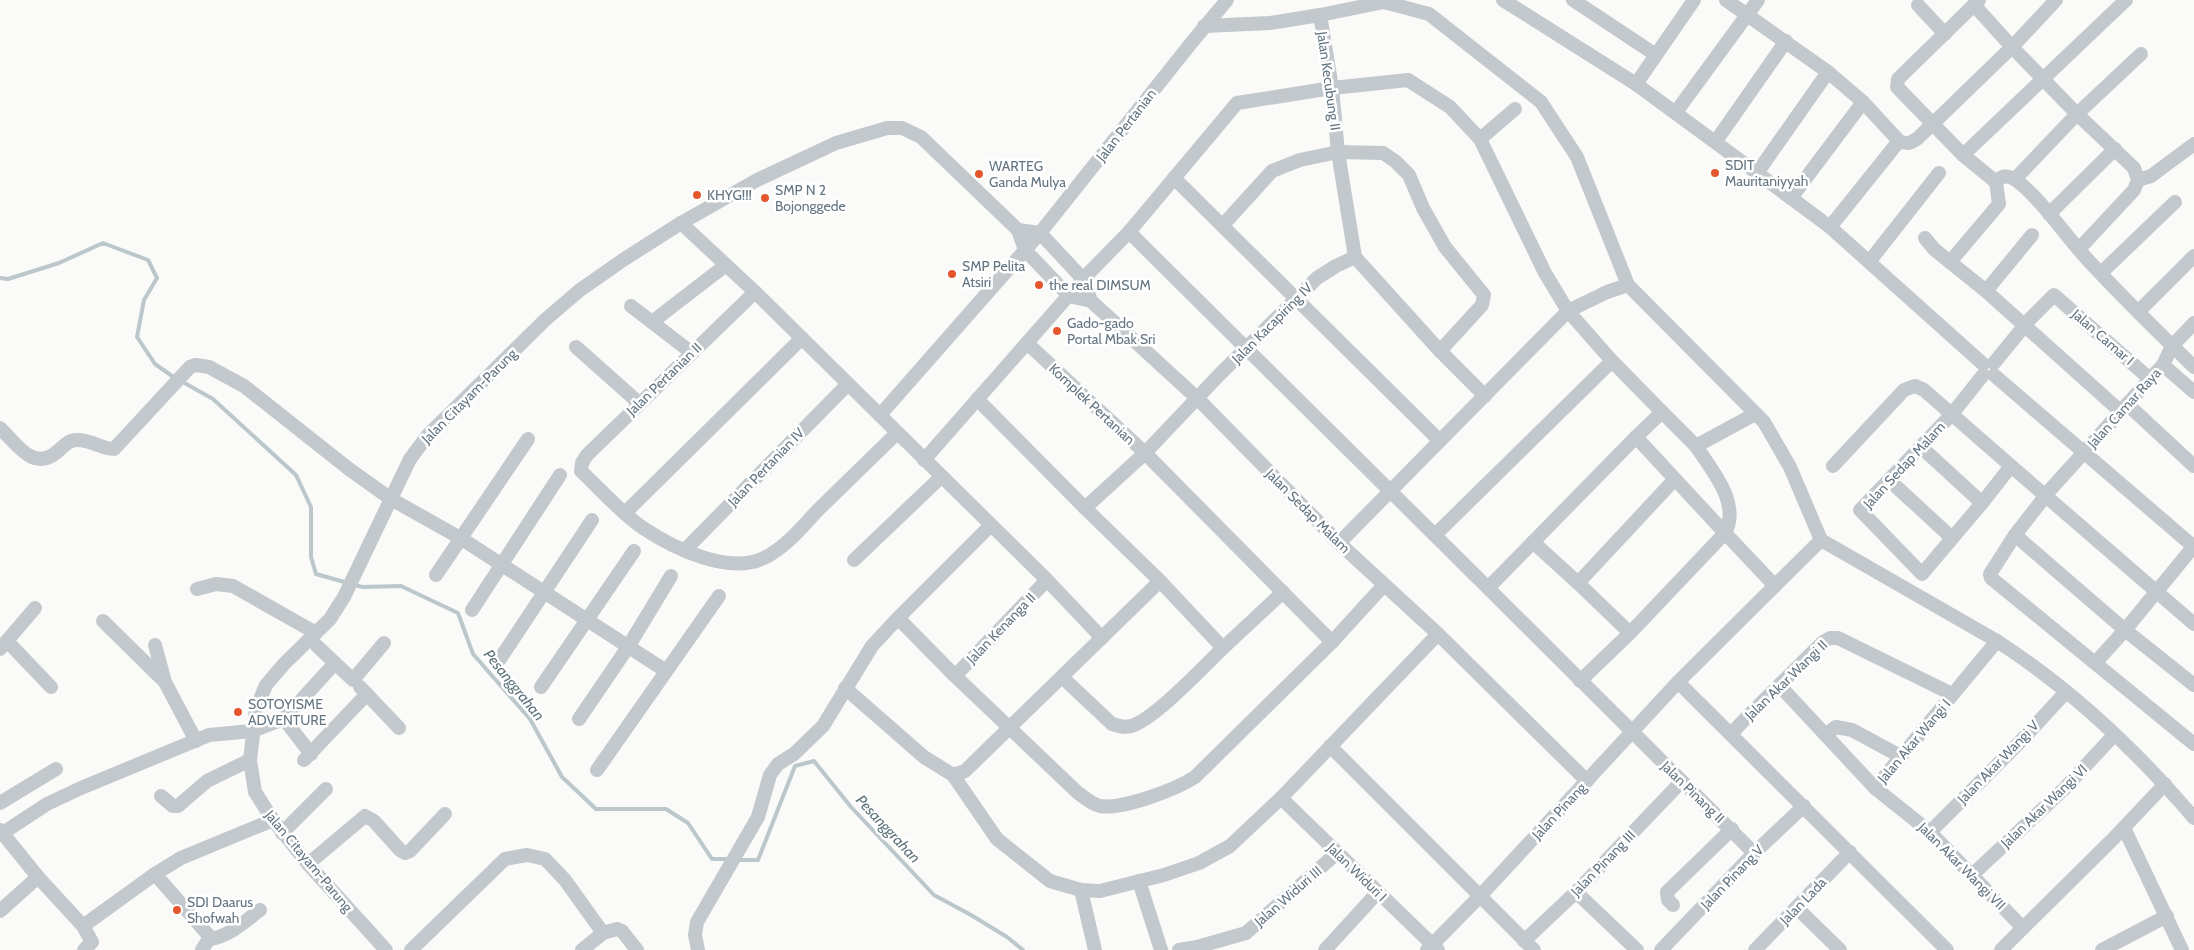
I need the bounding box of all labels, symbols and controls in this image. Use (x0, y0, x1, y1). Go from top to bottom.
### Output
street label: Jalan Kecubung II (1313, 29, 1345, 132)
street label: Jalan Pertanian (1091, 85, 1160, 166)
place label: SDIT Mauritaniyyah (1725, 156, 1808, 190)
place label: WARTEG Ganda Mulya (989, 157, 1066, 191)
marker: SDIT Mauritaniyyah (1709, 167, 1721, 179)
marker: WARTEG Ganda Mulya (973, 168, 985, 180)
place label: SMP N 2 Bojonggede (775, 181, 846, 215)
place label: KHYG!!! (707, 186, 752, 204)
marker: KHYG!!! (691, 189, 703, 201)
marker: SMP N 2 Bojonggede (759, 192, 771, 204)
place label: SMP Pelita Atsiri (962, 257, 1026, 291)
marker: SMP Pelita Atsiri (946, 268, 958, 280)
place label: the real DIMSUM (1049, 276, 1151, 294)
street label: Jalan Kacapiring IV (1227, 278, 1317, 368)
marker: the real DIMSUM (1033, 279, 1045, 291)
street label: Jalan Camar I (2067, 304, 2138, 369)
place label: Gado-gado Portal Mbak Sri (1067, 314, 1155, 348)
marker: Gado-gado Portal Mbak Sri (1051, 325, 1063, 337)
street label: Jalan Pertanian II (622, 339, 705, 420)
street label: Jalan Citayam-Parung (417, 344, 521, 448)
street label: Komplek Pertanian (1045, 359, 1139, 449)
street label: Jalan Camar Raya (2083, 364, 2165, 453)
street label: Jalan Sedap Malam (1858, 418, 1949, 513)
street label: Jalan Pertanian IV (723, 424, 808, 511)
street label: Jalan Sedap Malam (1261, 464, 1354, 557)
street label: Jalan Kenanga II (962, 589, 1039, 668)
street label: Jalan Akar Wangi II (1740, 636, 1831, 725)
water label: Pesanggrahan (480, 646, 548, 724)
place label: SOTOYISME ADVENTURE (248, 695, 327, 729)
street label: Jalan Akar Wangi I (1873, 695, 1954, 788)
marker: SOTOYISME ADVENTURE (232, 706, 244, 718)
street label: Jalan Akar Wangi V (1953, 716, 2043, 808)
street label: Jalan Pinang II (1657, 756, 1729, 827)
street label: Jalan Akar Wangi VI (1996, 760, 2091, 852)
street label: Jalan Pinang (1527, 778, 1591, 844)
water label: Pesanggrahan (852, 791, 924, 867)
street label: Jalan Citayam-Parung (261, 806, 357, 916)
street label: Jalan Akar Wangi VII (1914, 818, 2010, 914)
street label: Jalan Pinang III (1566, 826, 1639, 901)
street label: Jalan Widuri I (1323, 838, 1391, 905)
street label: Jalan Pinang V (1696, 841, 1768, 914)
street label: Jalan Widuri III (1250, 862, 1325, 931)
street label: Jalan Lada (1775, 873, 1830, 929)
place label: SDI Daarus Shofwah (187, 893, 253, 927)
marker: SDI Daarus Shofwah (171, 904, 183, 916)

